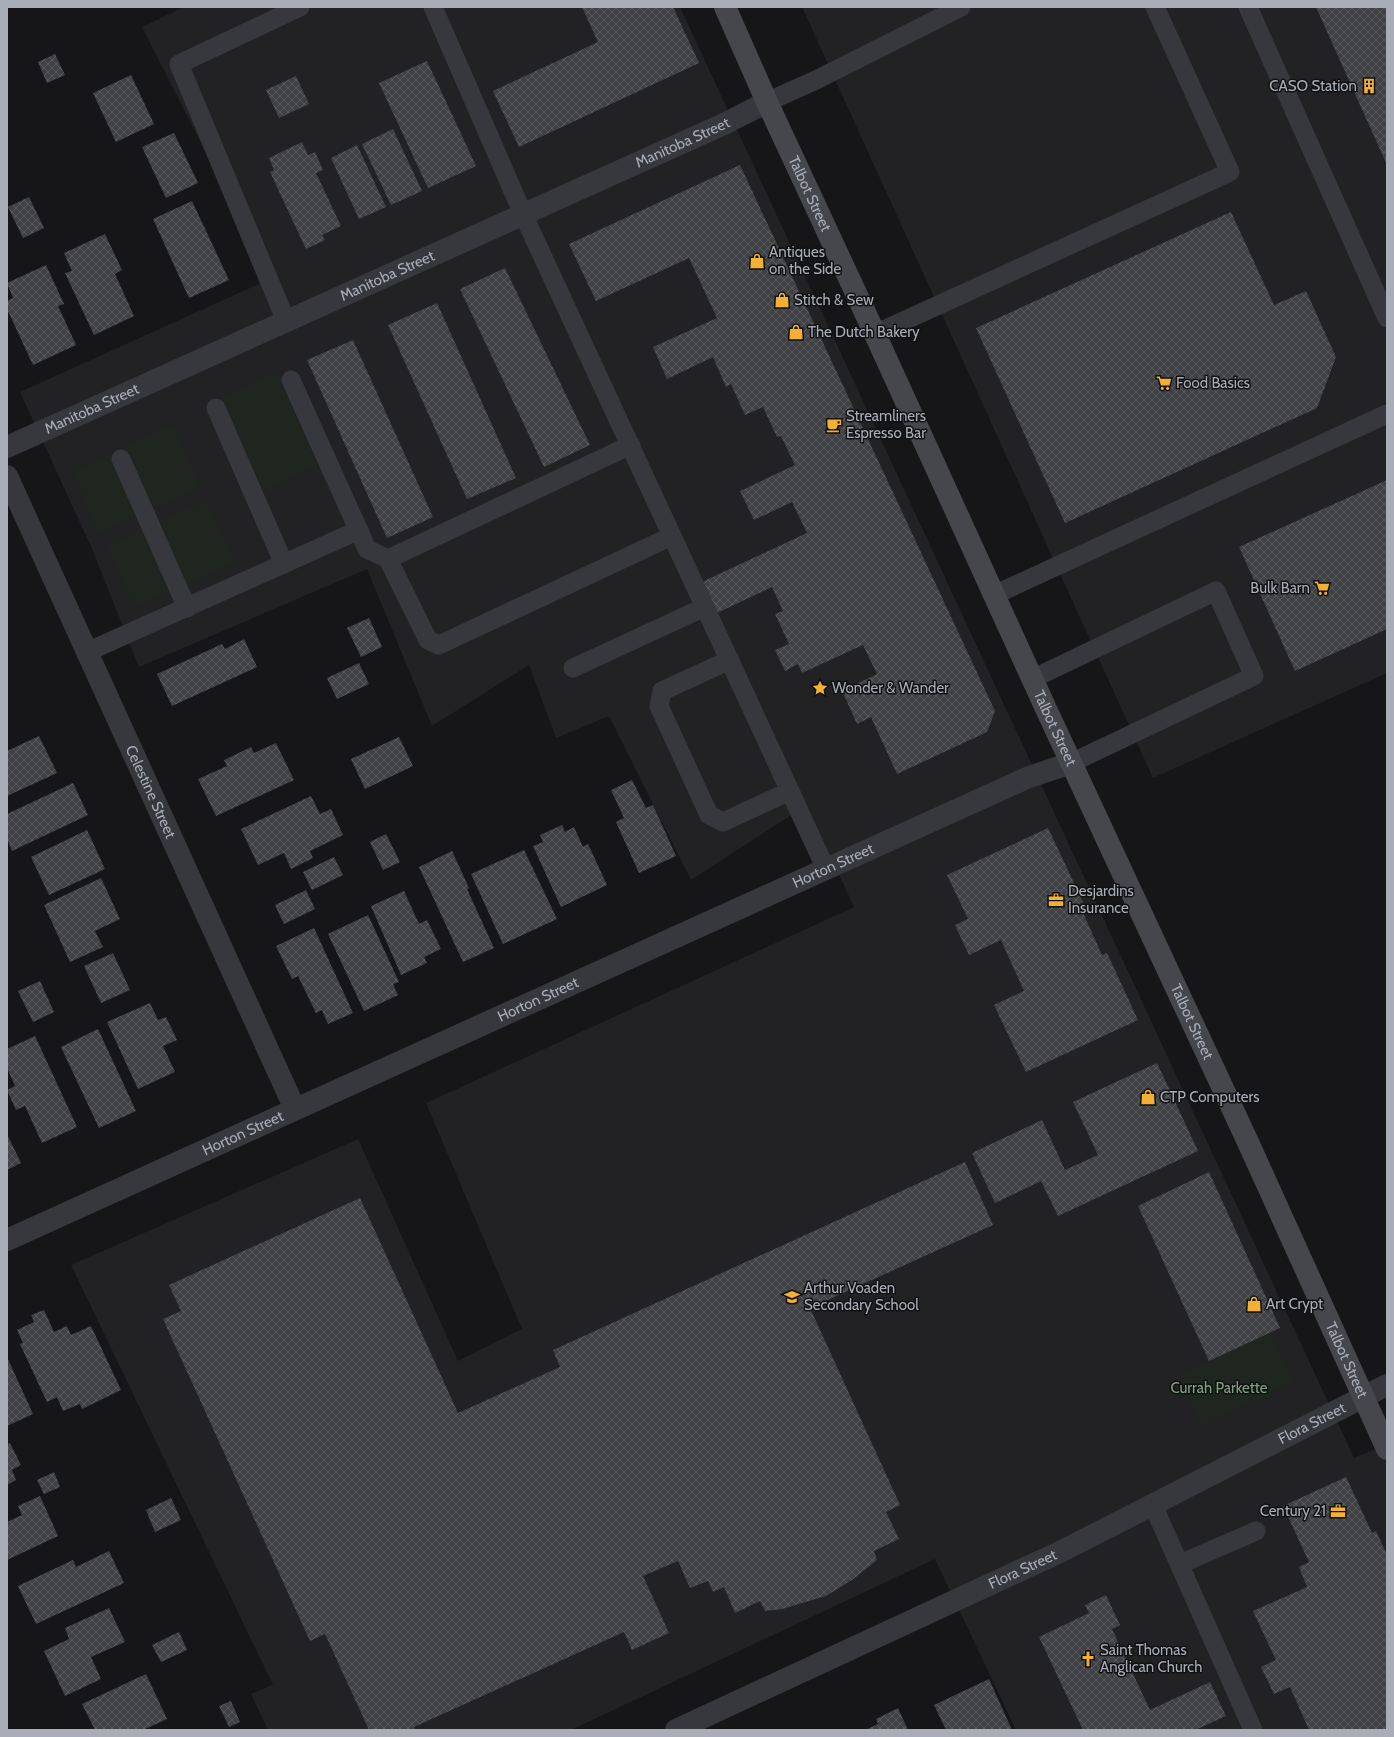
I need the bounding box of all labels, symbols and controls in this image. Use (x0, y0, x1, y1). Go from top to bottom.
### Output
place label: CASO Station (1269, 77, 1357, 95)
building icon: CASO Station (1360, 77, 1378, 95)
street label: Manitoba Street (633, 114, 733, 172)
street label: Talbot Street (784, 153, 835, 234)
place label: Antiques on the Side (769, 243, 841, 278)
street label: Manitoba Street (337, 247, 437, 305)
shop icon: Antiques on the Side (748, 252, 766, 270)
shop icon: Stitch & Sew (773, 291, 791, 309)
place label: Stitch & Sew (794, 291, 874, 309)
shop icon: The Dutch Bakery (787, 323, 805, 341)
place label: The Dutch Bakery (808, 323, 920, 341)
supermarket icon: Food Basics (1155, 374, 1173, 392)
place label: Food Basics (1176, 374, 1250, 392)
street label: Manitoba Street (42, 380, 142, 438)
place label: Streamliners Espresso Bar (846, 407, 926, 442)
cafe icon: Streamliners Espresso Bar (825, 416, 843, 434)
place label: Bulk Barn (1250, 579, 1310, 597)
supermarket icon: Bulk Barn (1313, 579, 1331, 597)
place icon: Wonder & Wander (811, 679, 829, 697)
place label: Wonder & Wander (832, 679, 949, 697)
street label: Talbot Street (1030, 687, 1080, 769)
street label: Celestine Street (122, 742, 180, 841)
street label: Horton Street (790, 840, 877, 892)
place label: Desjardins Insurance (1068, 882, 1134, 917)
office icon: Desjardins Insurance (1047, 891, 1065, 909)
street label: Horton Street (495, 973, 581, 1026)
street label: Talbot Street (1167, 981, 1217, 1062)
shop icon: CTP Computers (1139, 1088, 1157, 1106)
place label: CTP Computers (1160, 1088, 1259, 1106)
street label: Horton Street (200, 1107, 286, 1159)
place label: Arthur Voaden Secondary School (804, 1279, 919, 1314)
school or university icon: Arthur Voaden Secondary School (783, 1288, 801, 1306)
shop icon: Art Crypt (1245, 1295, 1263, 1313)
place label: Art Crypt (1266, 1295, 1323, 1313)
street label: Talbot Street (1322, 1319, 1372, 1401)
park label: Currah Parkette (1170, 1379, 1268, 1397)
street label: Flora Street (1275, 1399, 1349, 1448)
place label: Century 21 (1260, 1502, 1326, 1520)
office icon: Century 21 (1329, 1502, 1347, 1520)
street label: Flora Street (985, 1546, 1060, 1593)
place label: Saint Thomas Anglican Church (1100, 1641, 1202, 1676)
church icon: Saint Thomas Anglican Church (1079, 1650, 1097, 1668)

